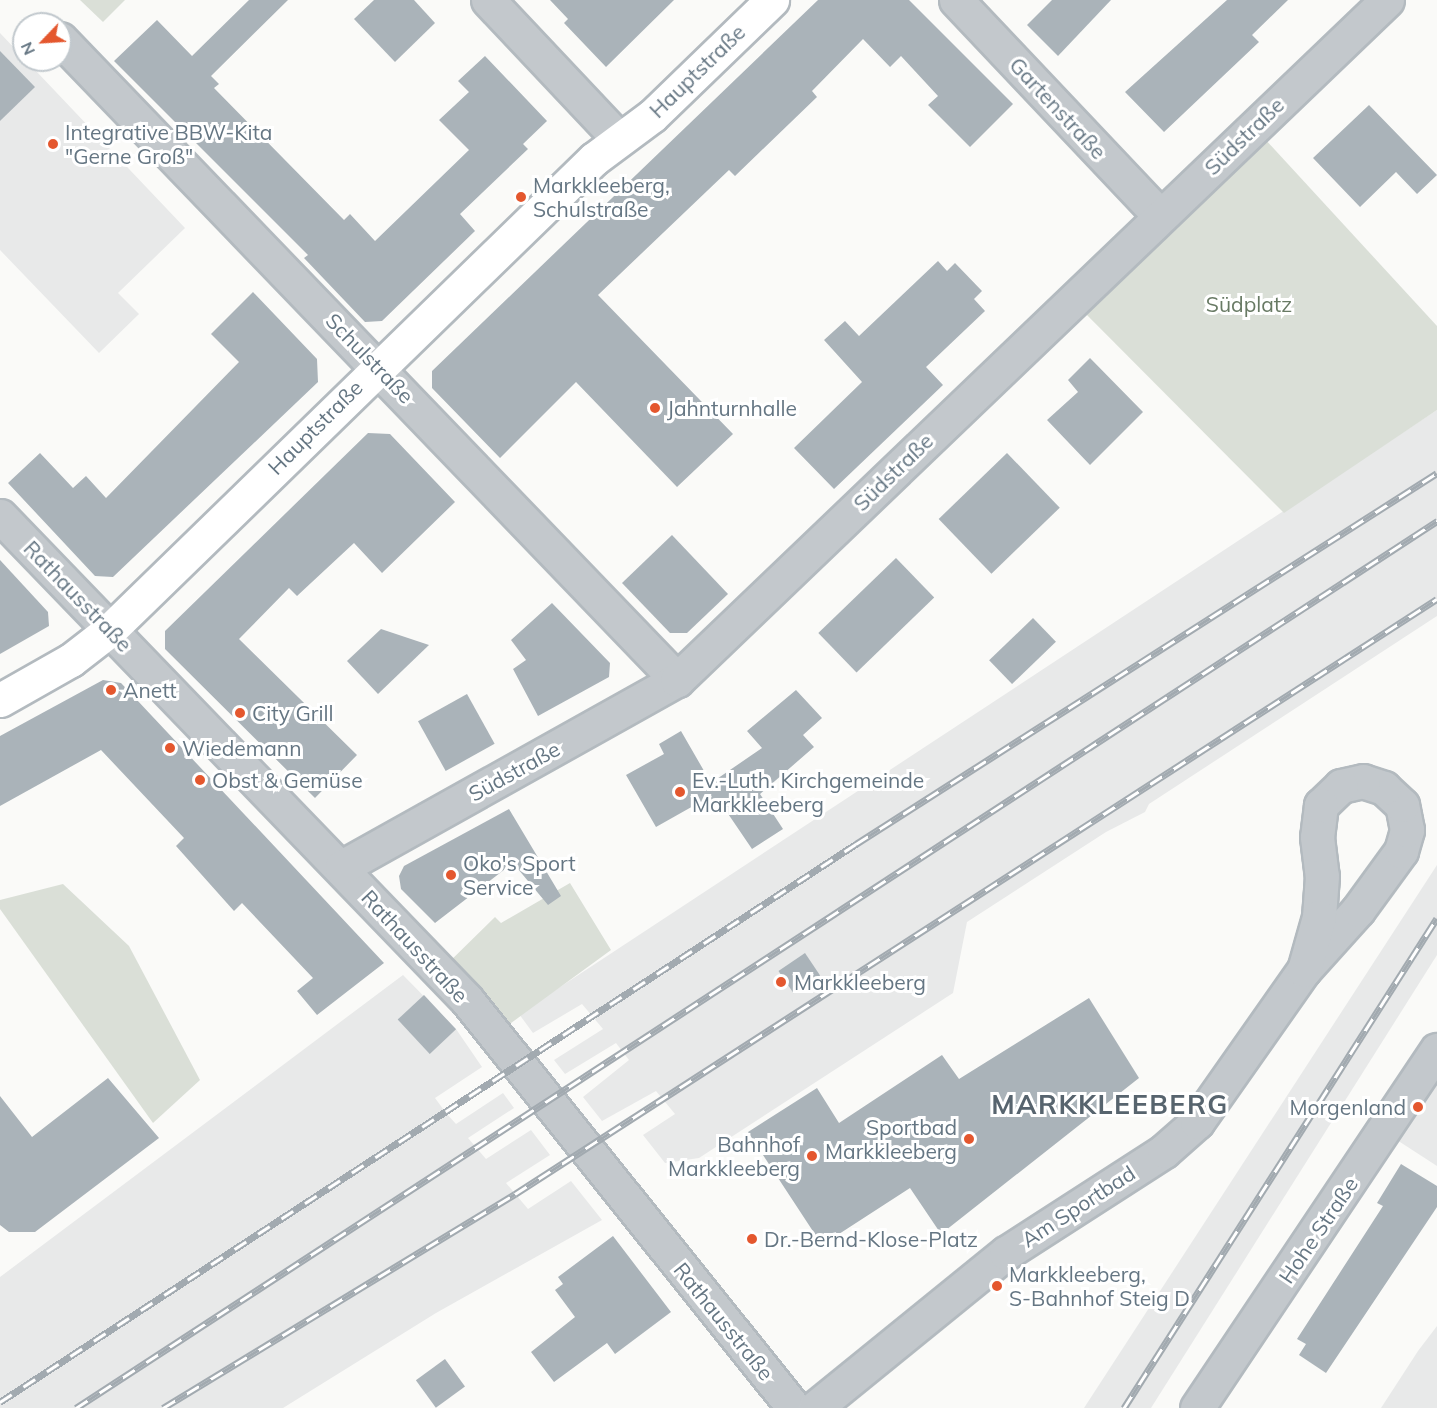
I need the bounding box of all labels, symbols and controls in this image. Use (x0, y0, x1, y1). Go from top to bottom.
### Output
north arrow (12, 12, 72, 72)
street label: Hauptstraße (644, 19, 750, 123)
text: N (16, 39, 39, 58)
street label: Gartenstraße (1005, 52, 1111, 164)
street label: Südstraße (1199, 92, 1289, 180)
place label: Integrative BBW-Kita "Gerne Groß" (65, 119, 272, 169)
marker: Integrative BBW-Kita "Gerne Groß" (46, 137, 60, 151)
place label: Markkleeberg, Schulstraße (533, 172, 670, 222)
marker: Markkleeberg, Schulstraße (514, 190, 528, 204)
park label: Südplatz (1206, 291, 1292, 317)
street label: Schulstraße (321, 308, 419, 408)
street label: Hauptstraße (263, 375, 367, 479)
place label: Jahnturnhalle (667, 395, 797, 421)
marker: Jahnturnhalle (648, 401, 662, 415)
street label: Südstraße (848, 428, 938, 516)
street label: Rathausstraße (19, 535, 137, 657)
place label: Anett (123, 677, 177, 703)
marker: Anett (104, 683, 118, 697)
place label: City Grill (252, 700, 333, 726)
marker: City Grill (233, 706, 247, 720)
place label: Wiedemann (182, 735, 301, 761)
street label: Südstraße (464, 736, 564, 806)
marker: Wiedemann (163, 741, 177, 755)
place label: Obst & Gemüse (212, 767, 363, 793)
place label: Ev.-Luth. Kirchgemeinde Markkleeberg (692, 767, 924, 817)
marker: Obst & Gemüse (193, 773, 207, 787)
marker: Ev.-Luth. Kirchgemeinde Markkleeberg (673, 785, 687, 799)
place label: Oko's Sport Service (463, 850, 575, 900)
marker: Oko's Sport Service (444, 868, 458, 882)
street label: Rathausstraße (357, 885, 473, 1007)
place label: Markkleeberg (794, 969, 926, 995)
marker: Markkleeberg (772, 973, 790, 991)
district label: MARKKLEEBERG (991, 1089, 1229, 1121)
place label: Morgenland (1290, 1094, 1406, 1120)
marker: Morgenland (1411, 1100, 1425, 1114)
place label: Sportbad Markkleeberg (825, 1114, 957, 1164)
place label: Bahnhof Markkleeberg (668, 1131, 800, 1181)
marker: Sportbad Markkleeberg (962, 1132, 976, 1146)
marker: Bahnhof Markkleeberg (805, 1149, 819, 1163)
street label: Am Sportbad (1016, 1160, 1140, 1252)
street label: Hohe Straße (1273, 1172, 1363, 1288)
place label: Dr.-Bernd-Klose-Platz (764, 1226, 978, 1252)
marker: Dr.-Bernd-Klose-Platz (745, 1232, 759, 1246)
street label: Rathausstraße (669, 1257, 779, 1385)
place label: Markkleeberg, S-Bahnhof Steig D (1009, 1261, 1190, 1311)
marker: Markkleeberg, S-Bahnhof Steig D (990, 1279, 1004, 1293)

